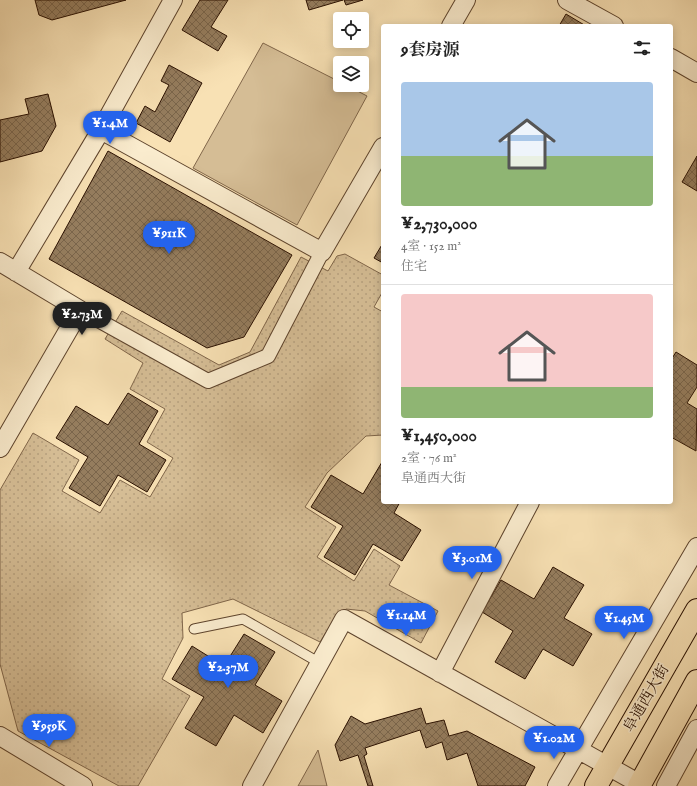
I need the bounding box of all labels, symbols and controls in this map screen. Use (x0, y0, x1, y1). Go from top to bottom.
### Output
map controls (333, 12, 369, 92)
button: locate (333, 12, 369, 48)
icon: filters (631, 37, 653, 59)
text: 9套房源 (401, 40, 459, 61)
button: layers (333, 56, 369, 92)
icon: home (491, 108, 563, 180)
pin: ¥1.4M (82, 111, 138, 145)
text: ¥1.4M (92, 115, 128, 132)
text: ¥2,730,000 (401, 214, 477, 235)
pin: ¥911K (141, 221, 197, 255)
text: ¥911K (152, 225, 186, 242)
text: 4室 · 152 m² (401, 238, 461, 255)
text: 住宅 (401, 258, 427, 275)
pin: ¥2.73M (49, 302, 115, 336)
text: ¥2.73M (62, 306, 102, 323)
icon: home (491, 320, 563, 392)
text: ¥1,450,000 (401, 426, 477, 447)
text: 2室 · 76 m² (401, 450, 457, 467)
text: 阜通西大街 (401, 470, 466, 487)
pin: ¥3.01M (439, 546, 505, 580)
text: ¥3.01M (452, 550, 492, 567)
pin: ¥1.14M (373, 603, 439, 637)
pin: ¥1.45M (591, 606, 657, 640)
text: ¥1.14M (386, 607, 426, 624)
text: ¥1.45M (604, 610, 644, 627)
pin: ¥2.37M (195, 655, 261, 689)
text: ¥2.37M (207, 659, 249, 676)
street label: 阜通西大街 (619, 661, 673, 735)
pin: ¥959K (21, 714, 77, 748)
text: ¥959K (32, 718, 66, 735)
pin: ¥1.02M (521, 726, 587, 760)
text: ¥1.02M (533, 730, 575, 747)

